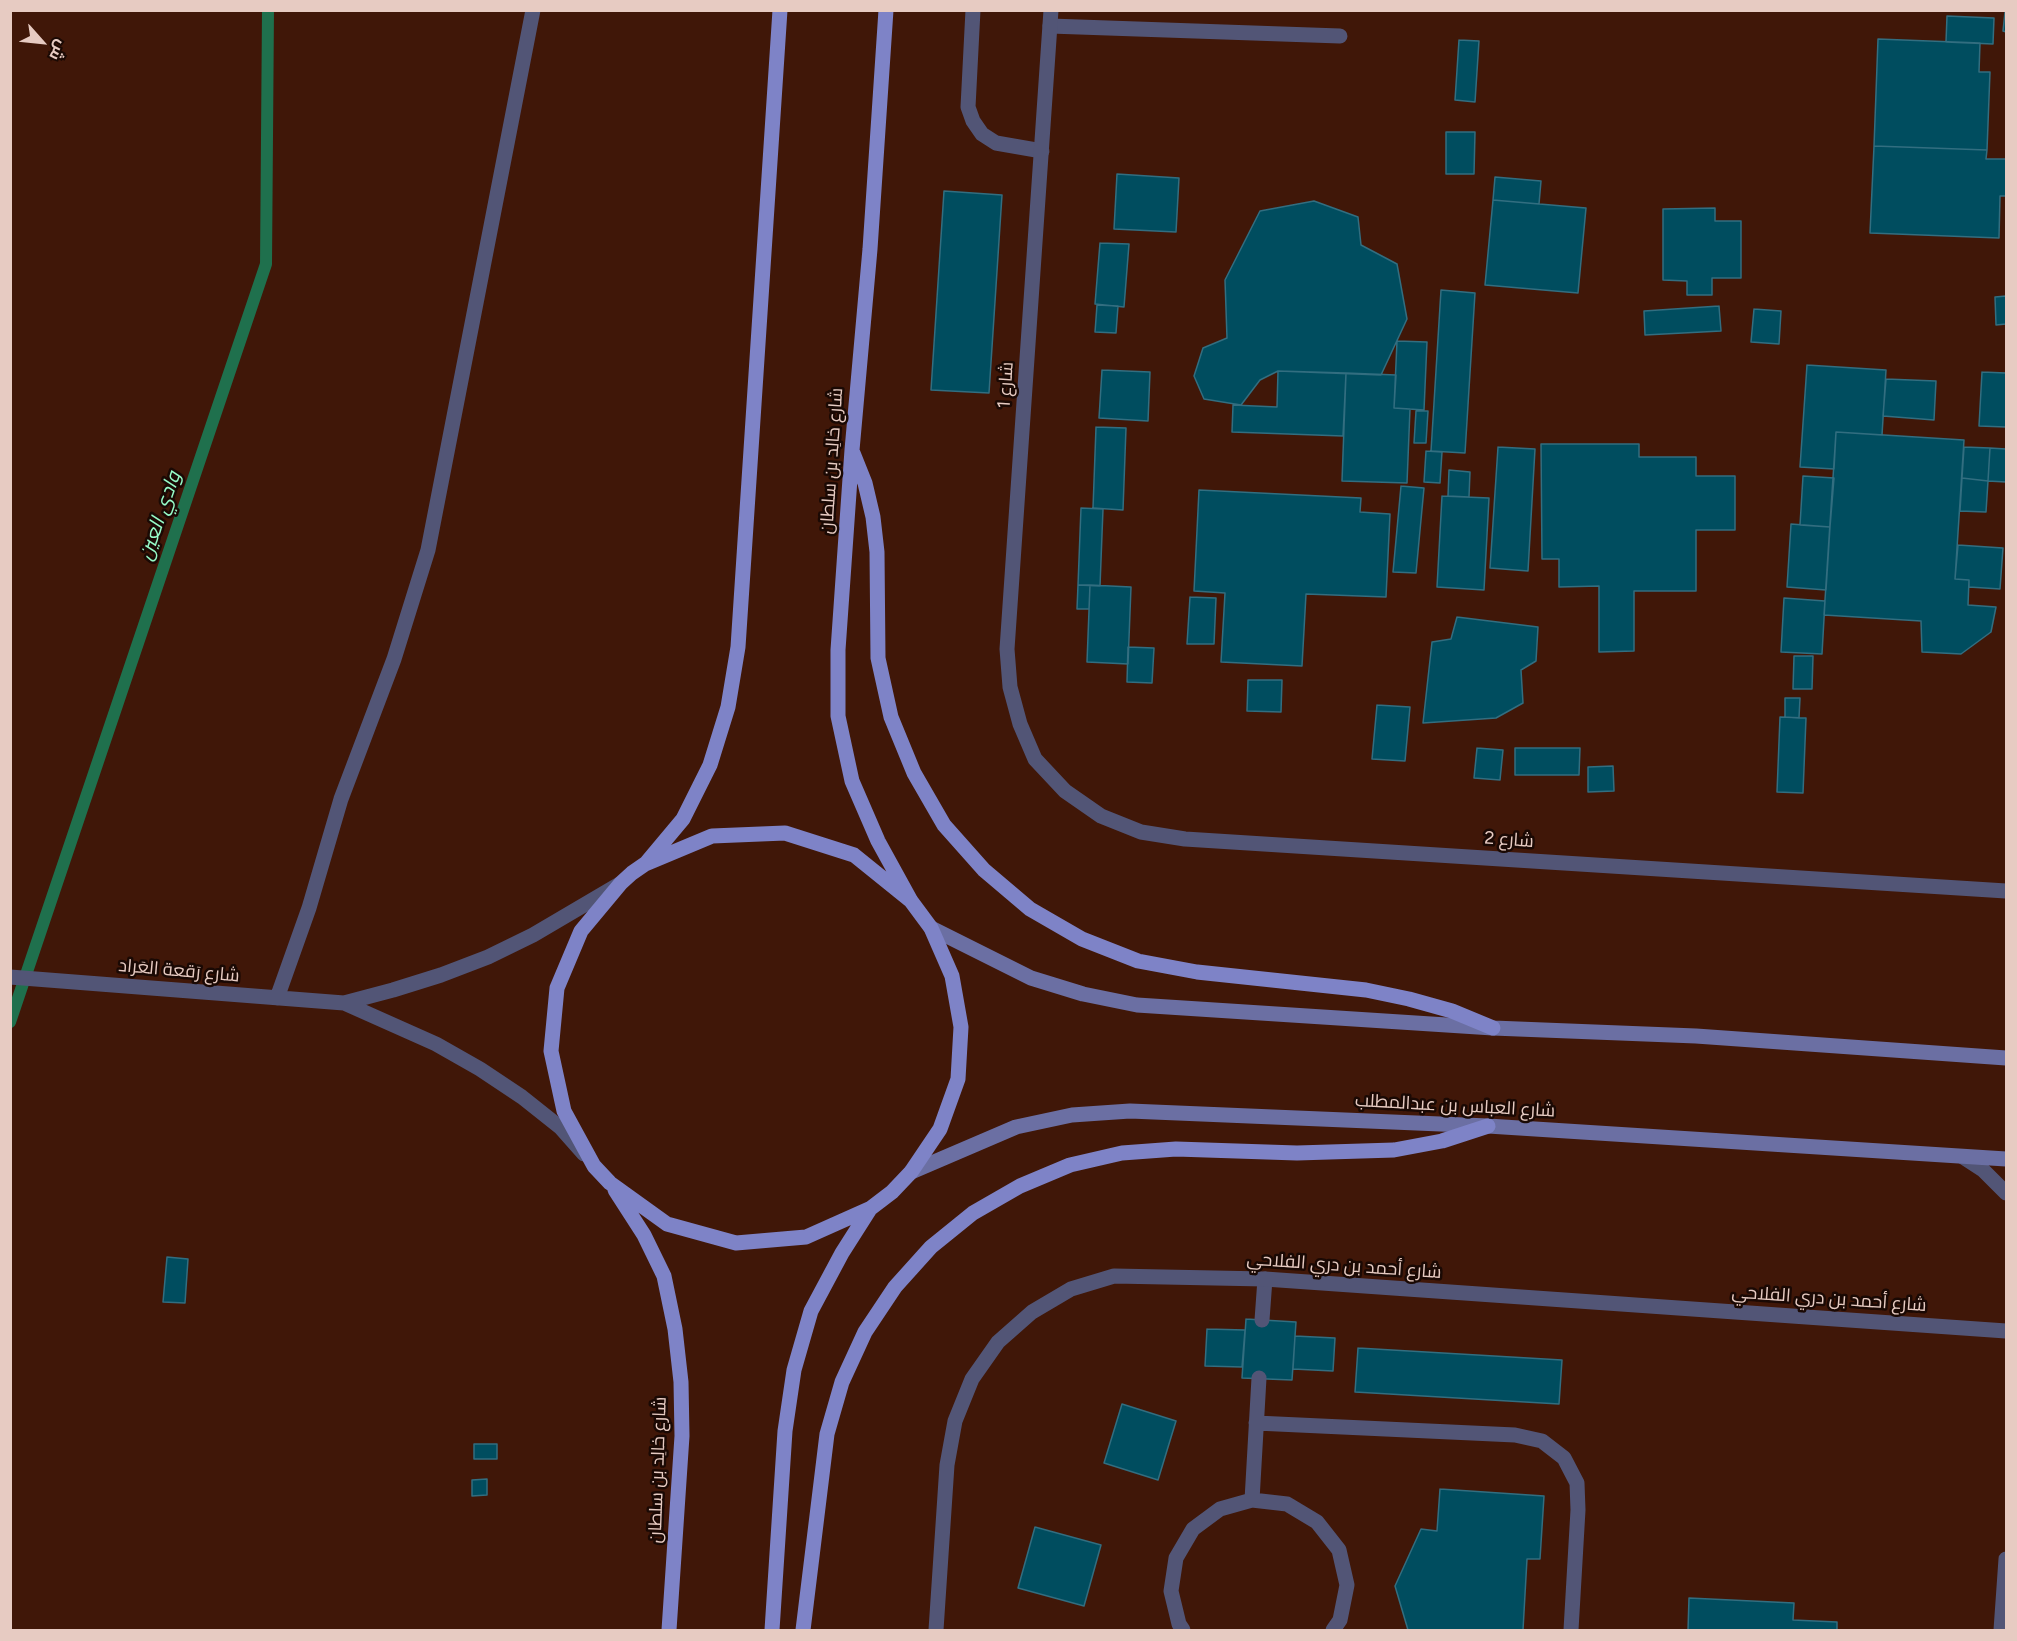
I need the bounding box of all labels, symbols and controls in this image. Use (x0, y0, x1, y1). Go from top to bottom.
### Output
north arrow (12, 12, 72, 72)
text: ش (45, 37, 72, 64)
street label: شارع 1 (994, 361, 1018, 409)
street label: شارع خالِد بن سلطان (816, 387, 848, 535)
water label: وادي العين (134, 468, 186, 564)
street label: شارع 2 (1484, 828, 1534, 852)
street label: شارع رَقعة العَراد (118, 955, 240, 987)
street label: شارع العباس بن عبدالمطلب (1354, 1090, 1556, 1122)
street label: شارع أحمد بن دري الفلاحي (1246, 1248, 1442, 1284)
street label: شارع أحمد بن دري الفلاحي (1731, 1281, 1927, 1317)
street label: شارع خالِد بن سلطان (645, 1396, 671, 1544)

